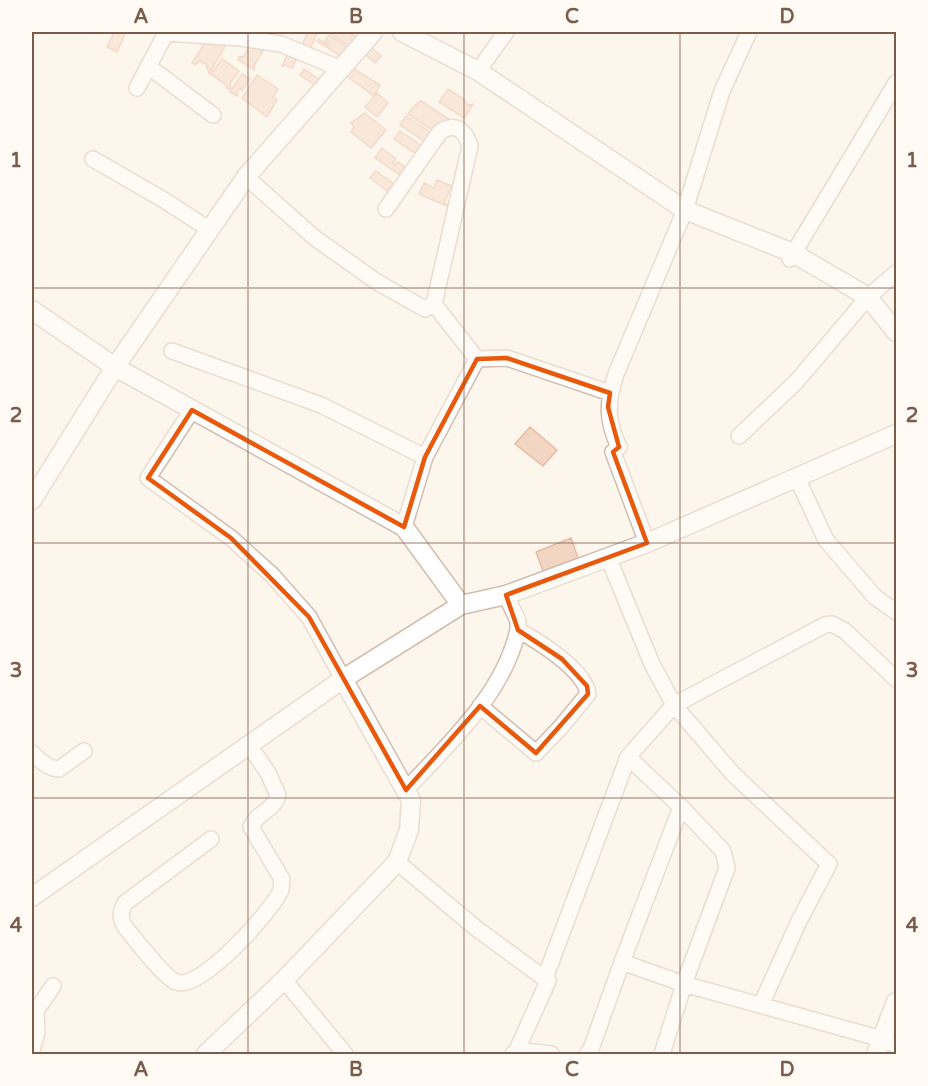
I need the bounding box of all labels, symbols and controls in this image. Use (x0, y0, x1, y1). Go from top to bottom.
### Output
text: A (134, 5, 149, 29)
text: B (349, 5, 363, 29)
text: C (565, 5, 579, 29)
text: D (779, 5, 795, 29)
text: 1 (10, 149, 22, 173)
text: 1 (906, 149, 918, 173)
text: 2 (10, 404, 22, 428)
text: 2 (906, 404, 918, 428)
text: 3 (10, 659, 22, 683)
text: 3 (906, 659, 918, 683)
text: 4 (10, 914, 23, 938)
text: 4 (906, 914, 919, 938)
text: A (134, 1058, 149, 1082)
text: B (349, 1058, 363, 1082)
text: C (565, 1058, 579, 1082)
text: D (779, 1058, 795, 1082)

